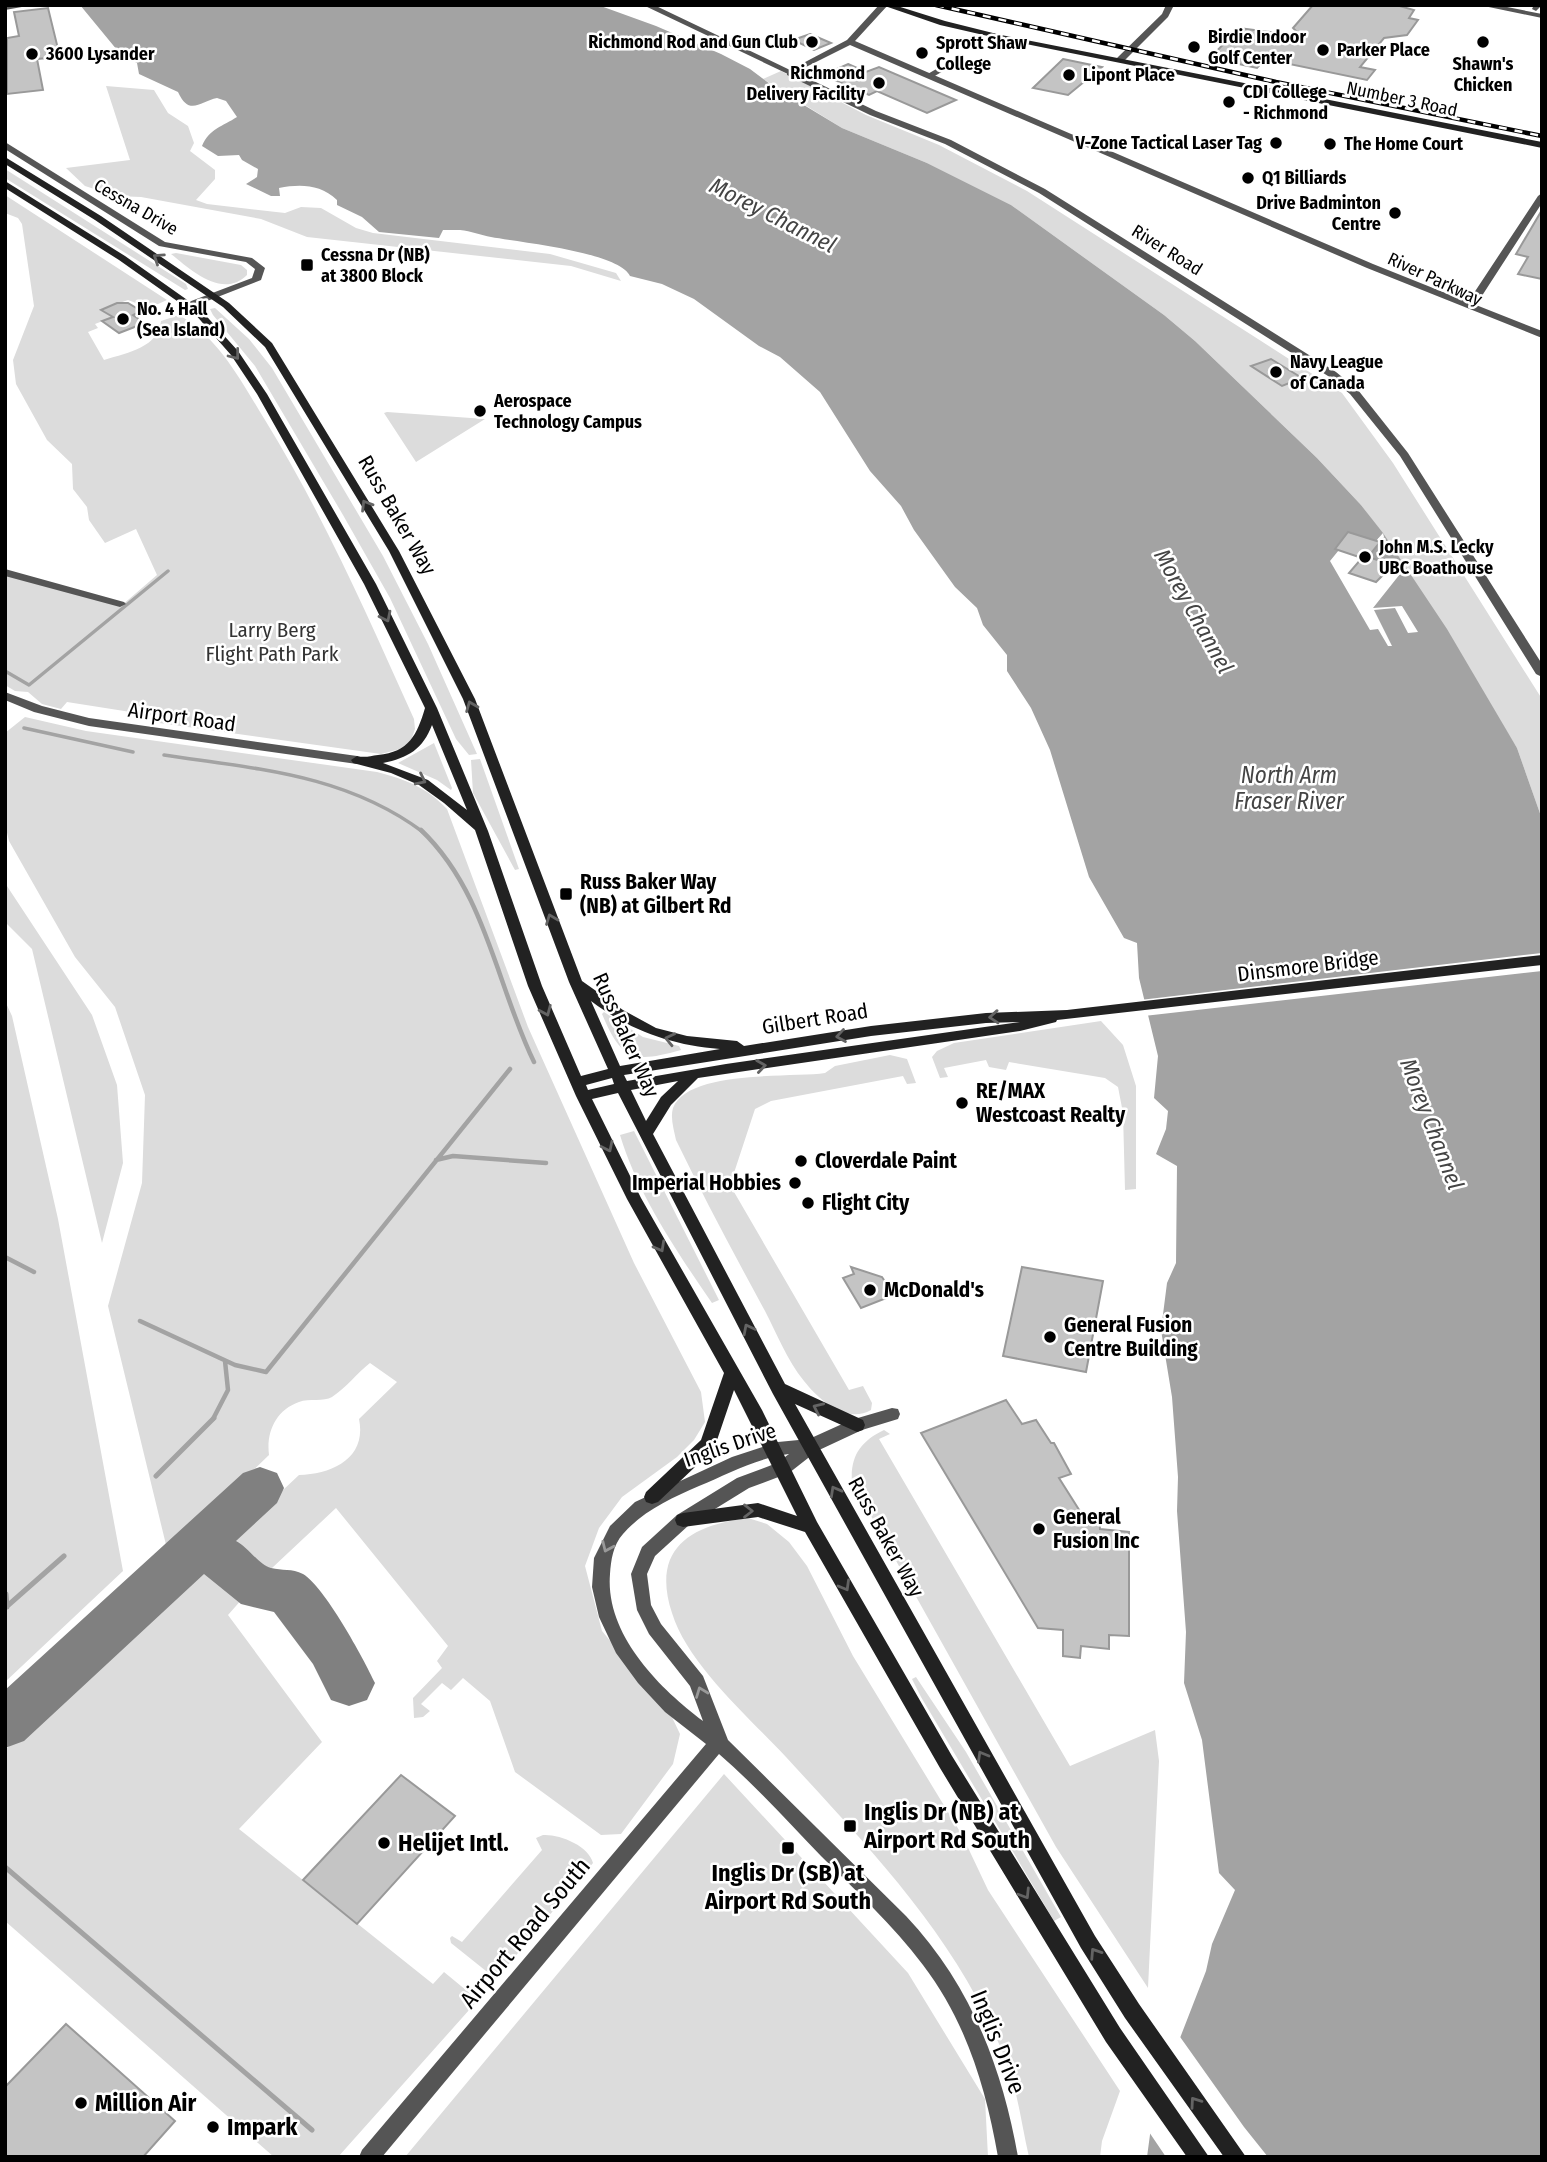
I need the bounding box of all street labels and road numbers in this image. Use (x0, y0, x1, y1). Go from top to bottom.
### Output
street label: Number 3 Road (1345, 77, 1459, 121)
street label: Cessna Drive (90, 174, 182, 240)
street label: River Road (1128, 220, 1206, 280)
street label: River Parkway (1384, 248, 1486, 310)
street label: Russ Baker Way (352, 451, 442, 580)
street label: Airport Road (126, 697, 238, 737)
street label: Dinsmore Bridge (1236, 944, 1380, 988)
street label: Russ Baker Way (587, 969, 665, 1102)
street label: Gilbert Road (760, 998, 870, 1040)
street label: Inglis Drive (681, 1417, 779, 1473)
street label: Russ Baker Way (842, 1472, 930, 1602)
street label: Airport Road South (454, 1852, 596, 2014)
street label: Inglis Drive (965, 1986, 1031, 2098)

